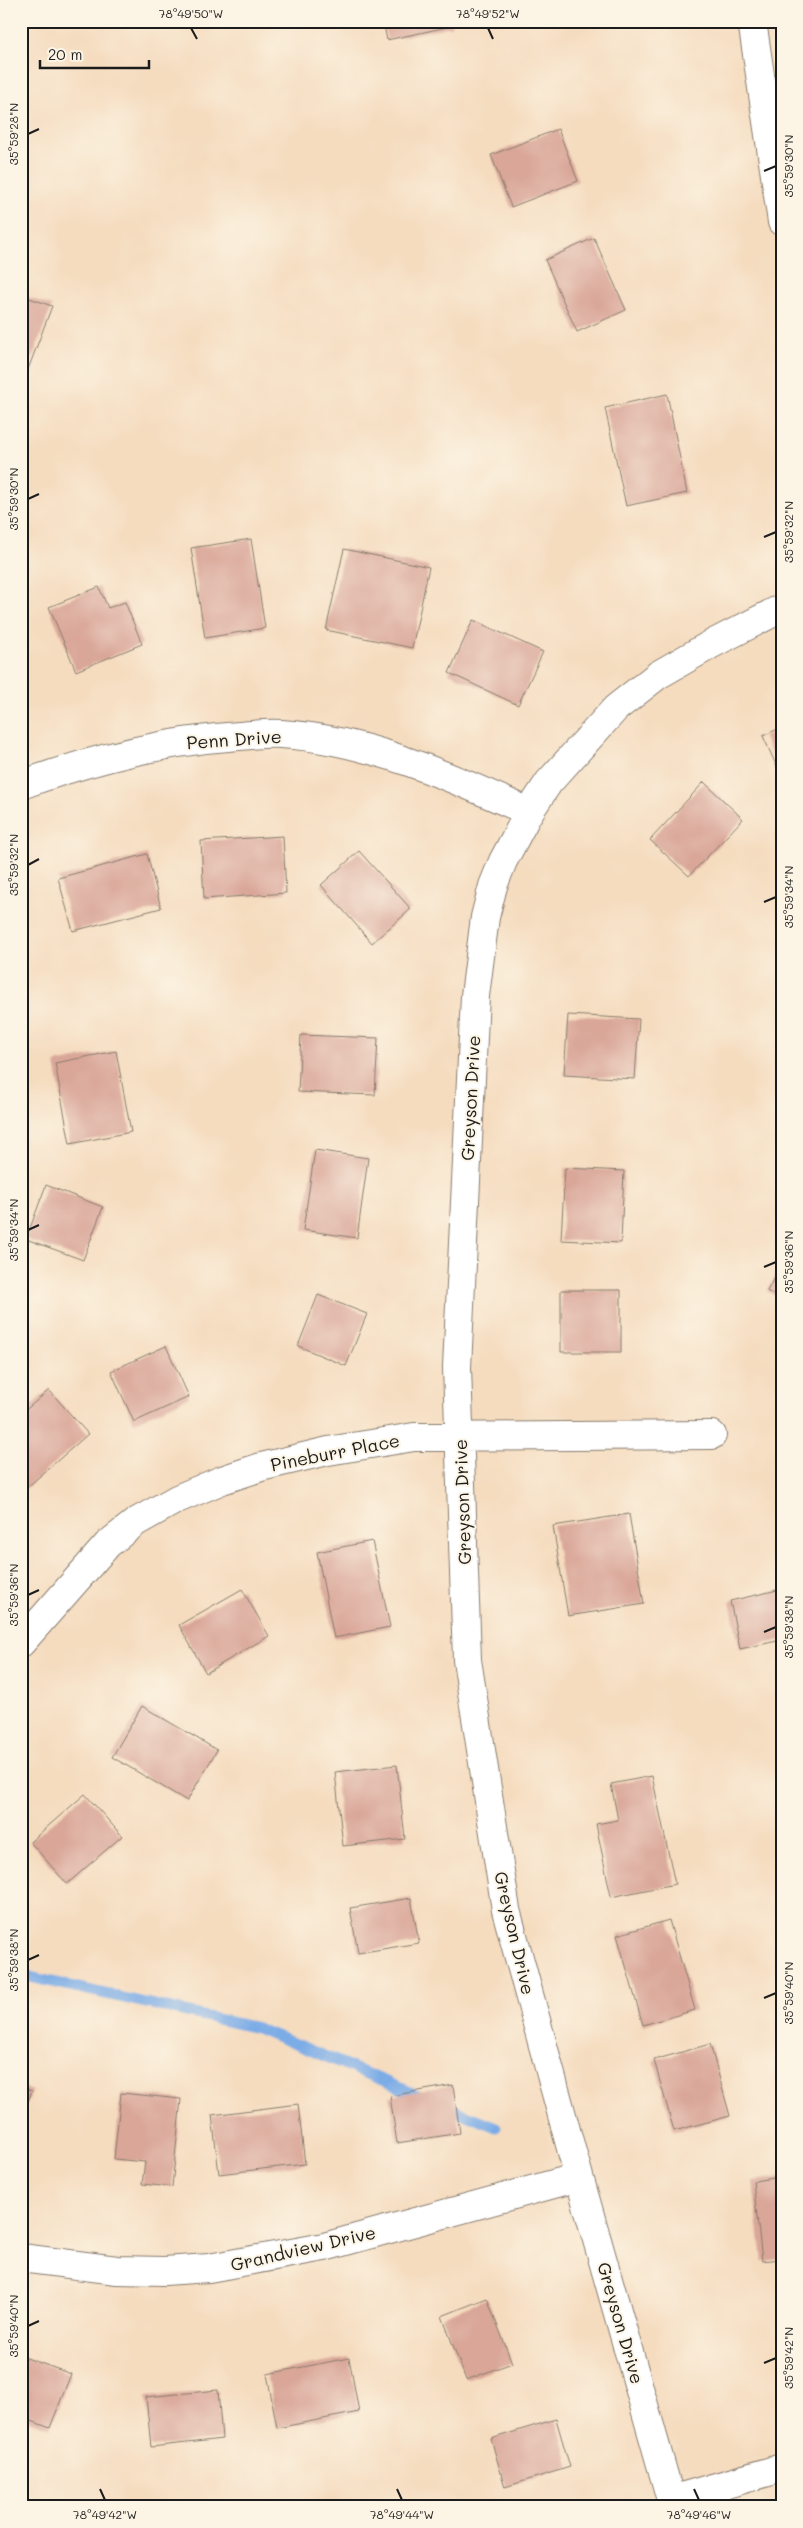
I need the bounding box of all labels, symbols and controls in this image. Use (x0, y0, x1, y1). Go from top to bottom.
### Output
text: 78°49'50"W (159, 5, 223, 21)
text: 78°49'52"W (456, 5, 520, 21)
scale bar (40, 38, 149, 70)
text: 20 m (48, 44, 82, 64)
text: 35°59'28"N (5, 103, 21, 165)
text: 35°59'30"N (780, 135, 796, 197)
text: 35°59'30"N (5, 468, 21, 530)
text: 35°59'32"N (780, 501, 796, 563)
street label: Penn Drive (186, 724, 282, 754)
text: 35°59'32"N (5, 834, 21, 896)
text: 35°59'34"N (780, 866, 796, 928)
street label: Greyson Drive (455, 1035, 485, 1161)
text: 35°59'34"N (5, 1199, 21, 1261)
text: 35°59'36"N (780, 1231, 796, 1293)
street label: Pineburr Place (268, 1428, 402, 1476)
street label: Greyson Drive (448, 1439, 476, 1565)
text: 35°59'36"N (5, 1564, 21, 1626)
text: 35°59'38"N (780, 1596, 796, 1658)
street label: Greyson Drive (489, 1869, 541, 1997)
text: 35°59'38"N (5, 1929, 21, 1991)
text: 35°59'40"N (780, 1962, 796, 2024)
street label: Grandview Drive (228, 2220, 378, 2276)
street label: Greyson Drive (592, 2259, 650, 2387)
text: 35°59'40"N (5, 2295, 21, 2357)
text: 35°59'42"N (780, 2327, 796, 2389)
text: 78°49'42"W (73, 2506, 137, 2522)
text: 78°49'44"W (370, 2506, 434, 2522)
text: 78°49'46"W (667, 2506, 731, 2522)

